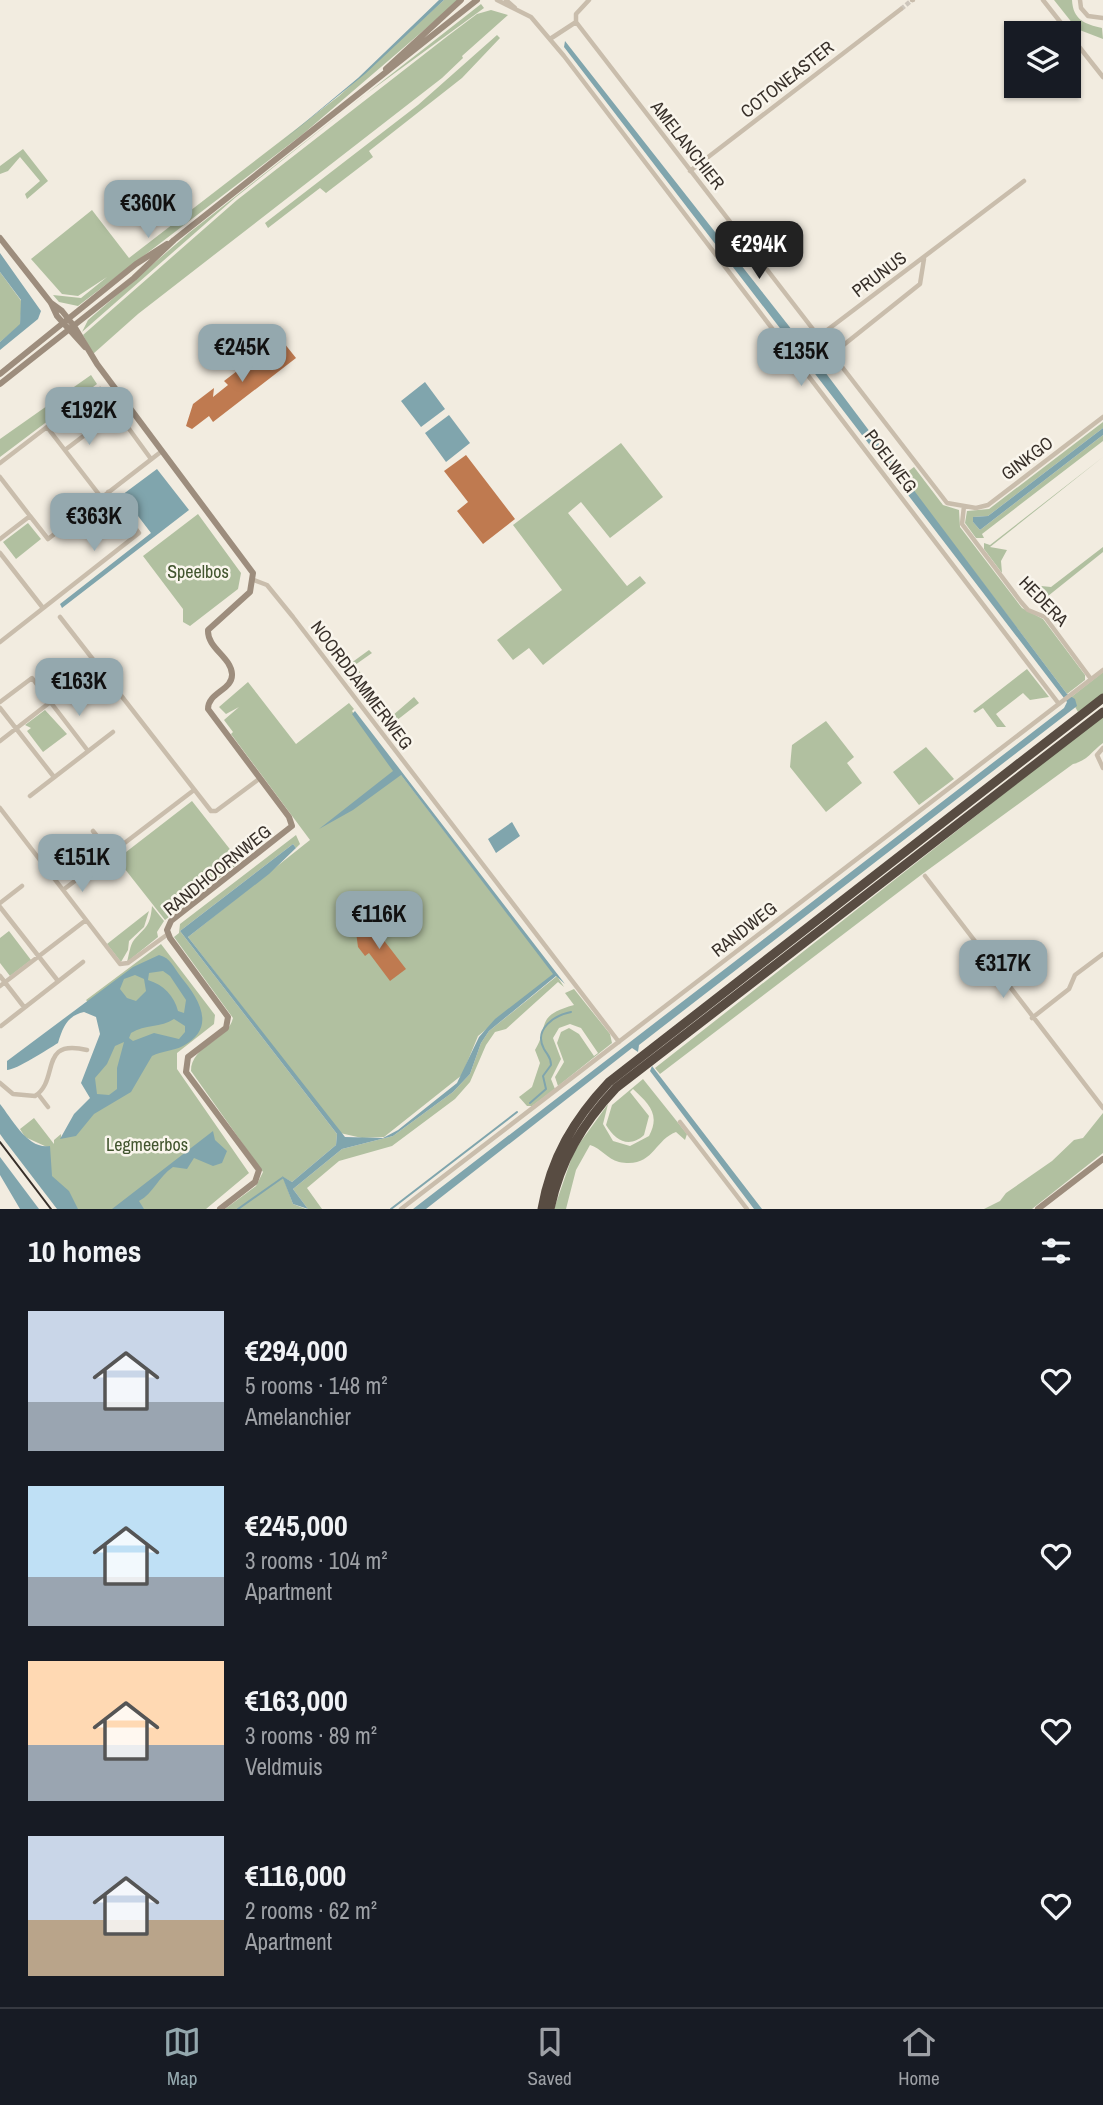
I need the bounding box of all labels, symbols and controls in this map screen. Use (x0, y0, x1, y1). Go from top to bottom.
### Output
map controls (1004, 21, 1081, 98)
button: layers (1004, 21, 1081, 98)
street label: COTONEASTER (735, 34, 839, 123)
street label: AMELANCHIER (645, 95, 731, 195)
pin: €360K (99, 180, 197, 240)
text: €360K (120, 187, 176, 218)
pin: €294K (710, 222, 808, 281)
text: €294K (731, 228, 787, 259)
street label: PRUNUS (847, 245, 912, 303)
pin: €245K (193, 324, 291, 384)
pin: €135K (752, 328, 850, 388)
text: €245K (214, 331, 270, 362)
text: €135K (773, 335, 829, 366)
pin: €192K (40, 388, 138, 447)
text: €192K (61, 394, 117, 425)
street label: POELWEG (859, 424, 923, 498)
street label: GINKGO (996, 430, 1058, 486)
pin: €363K (45, 494, 143, 553)
text: €363K (66, 500, 122, 531)
park label: Speelbos (167, 559, 229, 584)
street label: HEDERA (1014, 570, 1074, 632)
street label: NOORDDAMMERWEG (305, 615, 419, 755)
pin: €163K (30, 658, 128, 718)
text: €163K (51, 665, 107, 696)
street label: RANDHOORNWEG (158, 819, 276, 921)
pin: €151K (33, 834, 131, 894)
text: €151K (54, 841, 110, 872)
pin: €116K (330, 892, 428, 951)
street label: RANDWEG (706, 895, 782, 963)
text: €116K (352, 898, 406, 929)
pin: €317K (954, 940, 1052, 1000)
text: €317K (975, 947, 1031, 978)
park label: Legmeerbos (106, 1132, 188, 1157)
text: 10 homes (28, 1231, 142, 1271)
icon: filters (1037, 1232, 1075, 1270)
text: €294,000 (245, 1330, 348, 1370)
icon: home (84, 1339, 168, 1423)
icon: heart (1037, 1362, 1075, 1400)
text: 5 rooms · 148 m² (245, 1370, 388, 1401)
text: Amelanchier (245, 1401, 351, 1432)
text: €245,000 (245, 1505, 348, 1545)
icon: home (84, 1514, 168, 1598)
icon: heart (1037, 1537, 1075, 1575)
text: 3 rooms · 104 m² (245, 1545, 388, 1576)
text: Apartment (245, 1576, 332, 1607)
text: €163,000 (245, 1680, 348, 1720)
icon: home (84, 1689, 168, 1773)
icon: heart (1037, 1712, 1075, 1750)
text: 3 rooms · 89 m² (245, 1720, 377, 1751)
text: Veldmuis (245, 1751, 323, 1782)
text: €116,000 (245, 1855, 346, 1895)
icon: home (84, 1864, 168, 1948)
icon: heart (1037, 1887, 1075, 1925)
text: 2 rooms · 62 m² (245, 1895, 377, 1926)
text: Apartment (245, 1926, 332, 1957)
tab: Map (163, 2023, 201, 2091)
tab: Saved (528, 2023, 572, 2091)
tab: Home (898, 2023, 940, 2091)

